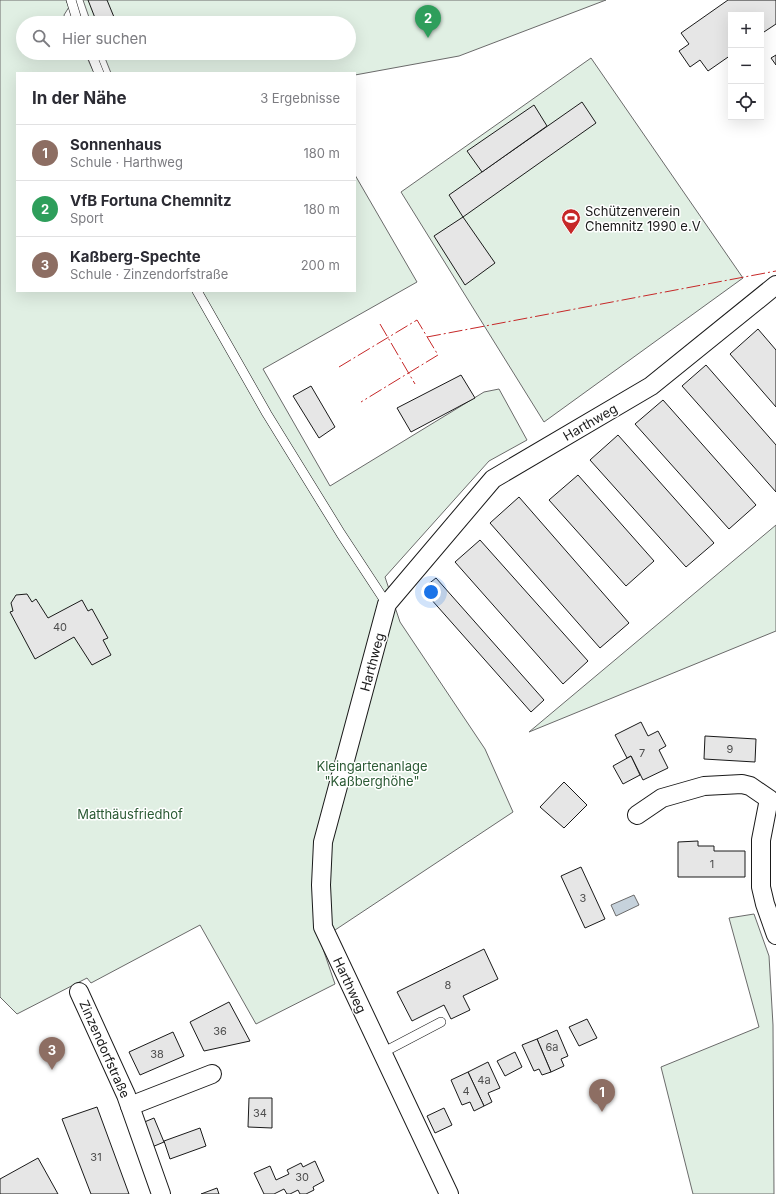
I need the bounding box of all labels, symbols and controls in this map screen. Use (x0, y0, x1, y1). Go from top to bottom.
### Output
pin: 2 (415, 5, 441, 38)
map controls (728, 12, 764, 120)
button: + (728, 12, 764, 48)
search box (16, 16, 356, 60)
icon: search (30, 27, 52, 49)
text: Hier suchen (62, 29, 147, 48)
button: − (728, 48, 764, 84)
button: locate (728, 84, 764, 120)
text: In der Nähe (32, 88, 127, 108)
text: 3 Ergebnisse (260, 90, 340, 106)
text: Sonnenhaus (70, 135, 162, 154)
text: 1 (42, 145, 48, 161)
text: 180 m (303, 145, 340, 161)
text: Schule · Harthweg (70, 154, 183, 170)
text: VfB Fortuna Chemnitz (70, 191, 232, 210)
text: 2 (41, 201, 49, 217)
text: 180 m (303, 201, 340, 217)
place label: Schützenverein Chemnitz 1990 e.V (585, 203, 701, 234)
sports icon: Schützenverein Chemnitz 1990 e.V (560, 207, 582, 235)
text: Sport (70, 210, 103, 226)
text: Kaßberg-Spechte (70, 247, 201, 266)
text: 3 (41, 257, 49, 273)
text: 200 m (301, 257, 340, 273)
text: Schule · Zinzendorfstraße (70, 266, 228, 282)
street label: Harthweg (560, 400, 620, 444)
your location (421, 582, 441, 602)
house number: 40 (53, 620, 67, 634)
street label: Harthweg (357, 631, 387, 693)
house number: 9 (727, 742, 734, 756)
house number: 7 (639, 746, 645, 760)
park label: Kleingartenanlage "Kaßberghöhe" (316, 758, 428, 789)
park label: Matthäusfriedhof (77, 806, 183, 822)
house number: 1 (710, 857, 714, 871)
house number: 3 (580, 891, 587, 905)
street label: Harthweg (330, 954, 370, 1016)
house number: 8 (445, 978, 452, 992)
street label: Zinzendorfstraße (76, 998, 134, 1100)
house number: 36 (213, 1024, 227, 1038)
pin: 3 (39, 1037, 65, 1070)
house number: 6a (546, 1040, 559, 1054)
house number: 38 (150, 1047, 164, 1061)
house number: 4a (477, 1073, 491, 1087)
pin: 1 (589, 1079, 615, 1112)
house number: 4 (462, 1084, 470, 1098)
house number: 34 (253, 1106, 267, 1120)
house number: 31 (90, 1150, 102, 1164)
house number: 30 (295, 1170, 309, 1184)

